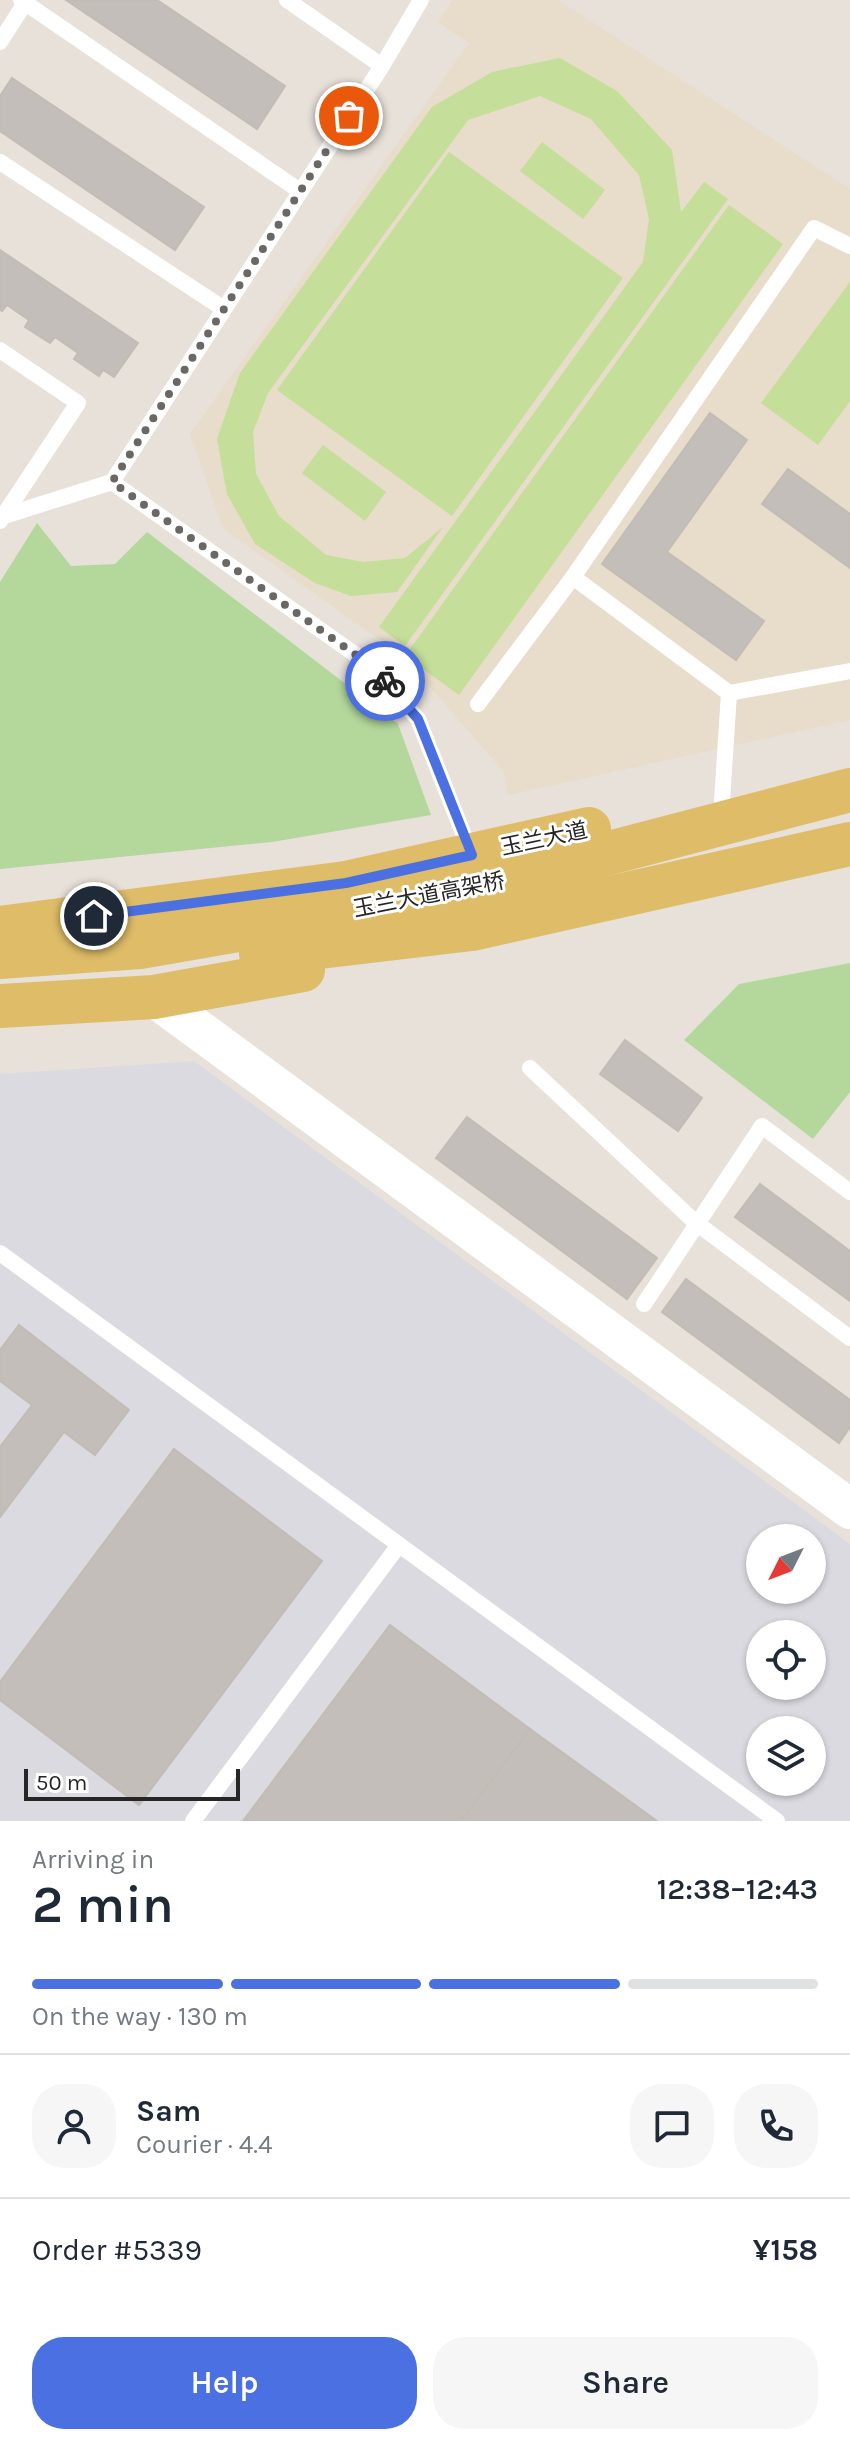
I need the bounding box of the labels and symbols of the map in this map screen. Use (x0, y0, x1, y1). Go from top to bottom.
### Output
pin (315, 82, 383, 150)
courier (345, 641, 425, 721)
street label: 玉兰大道 (498, 817, 590, 861)
street label: 玉兰大道高架桥 (351, 868, 507, 922)
pin (60, 882, 128, 950)
north arrow (746, 1524, 826, 1604)
scale bar (24, 1765, 240, 1801)

